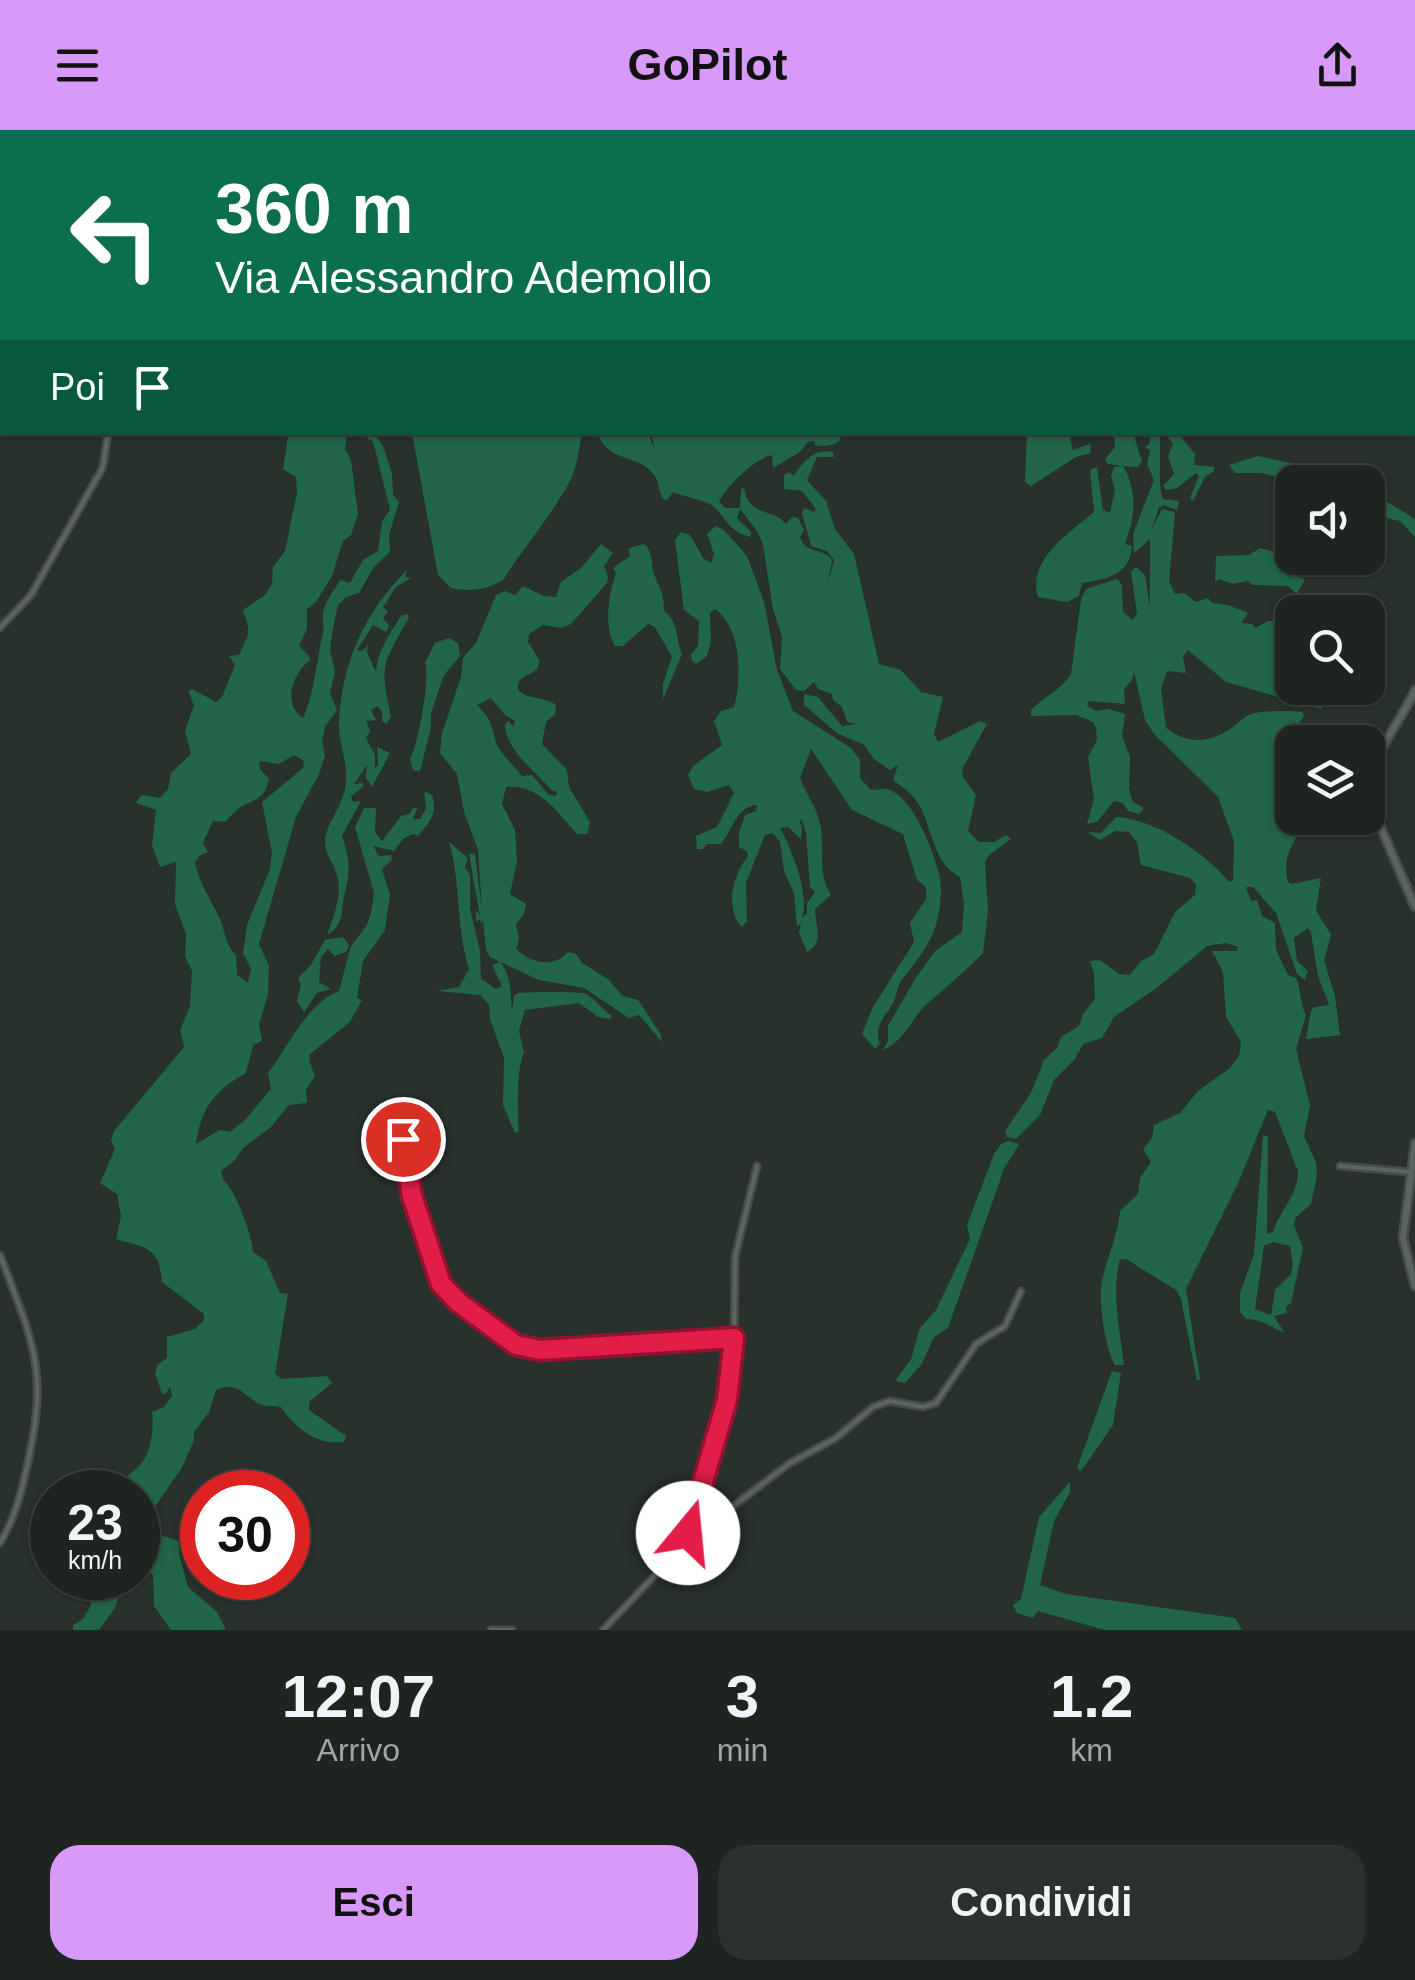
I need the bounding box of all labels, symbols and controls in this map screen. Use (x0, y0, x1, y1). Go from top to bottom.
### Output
icon: menu (50, 38, 105, 93)
icon: share (1310, 38, 1365, 93)
text: GoPilot (628, 39, 787, 90)
icon: left (50, 170, 180, 300)
text: 360 m (215, 170, 413, 248)
text: Via Alessandro Ademollo (215, 252, 712, 303)
icon: arrive (125, 360, 180, 415)
text: Poi (50, 366, 105, 408)
map controls (1275, 465, 1385, 835)
button: sound (1275, 465, 1385, 575)
button: search (1275, 595, 1385, 705)
button: layers (1275, 725, 1385, 835)
pin (361, 1097, 446, 1182)
icon: arrive (376, 1112, 431, 1167)
speed limit sign: 30 (180, 1470, 310, 1600)
position arrow (636, 1481, 740, 1585)
text: 23 (67, 1495, 123, 1551)
text: km/h (68, 1546, 122, 1574)
text: 12:07 (282, 1663, 435, 1730)
text: 3 (726, 1663, 759, 1730)
text: 1.2 (1050, 1663, 1133, 1730)
text: Arrivo (317, 1732, 400, 1768)
text: min (717, 1732, 768, 1768)
text: km (1070, 1732, 1113, 1768)
button: Esci (50, 1845, 698, 1960)
button: Condividi (718, 1845, 1365, 1960)

